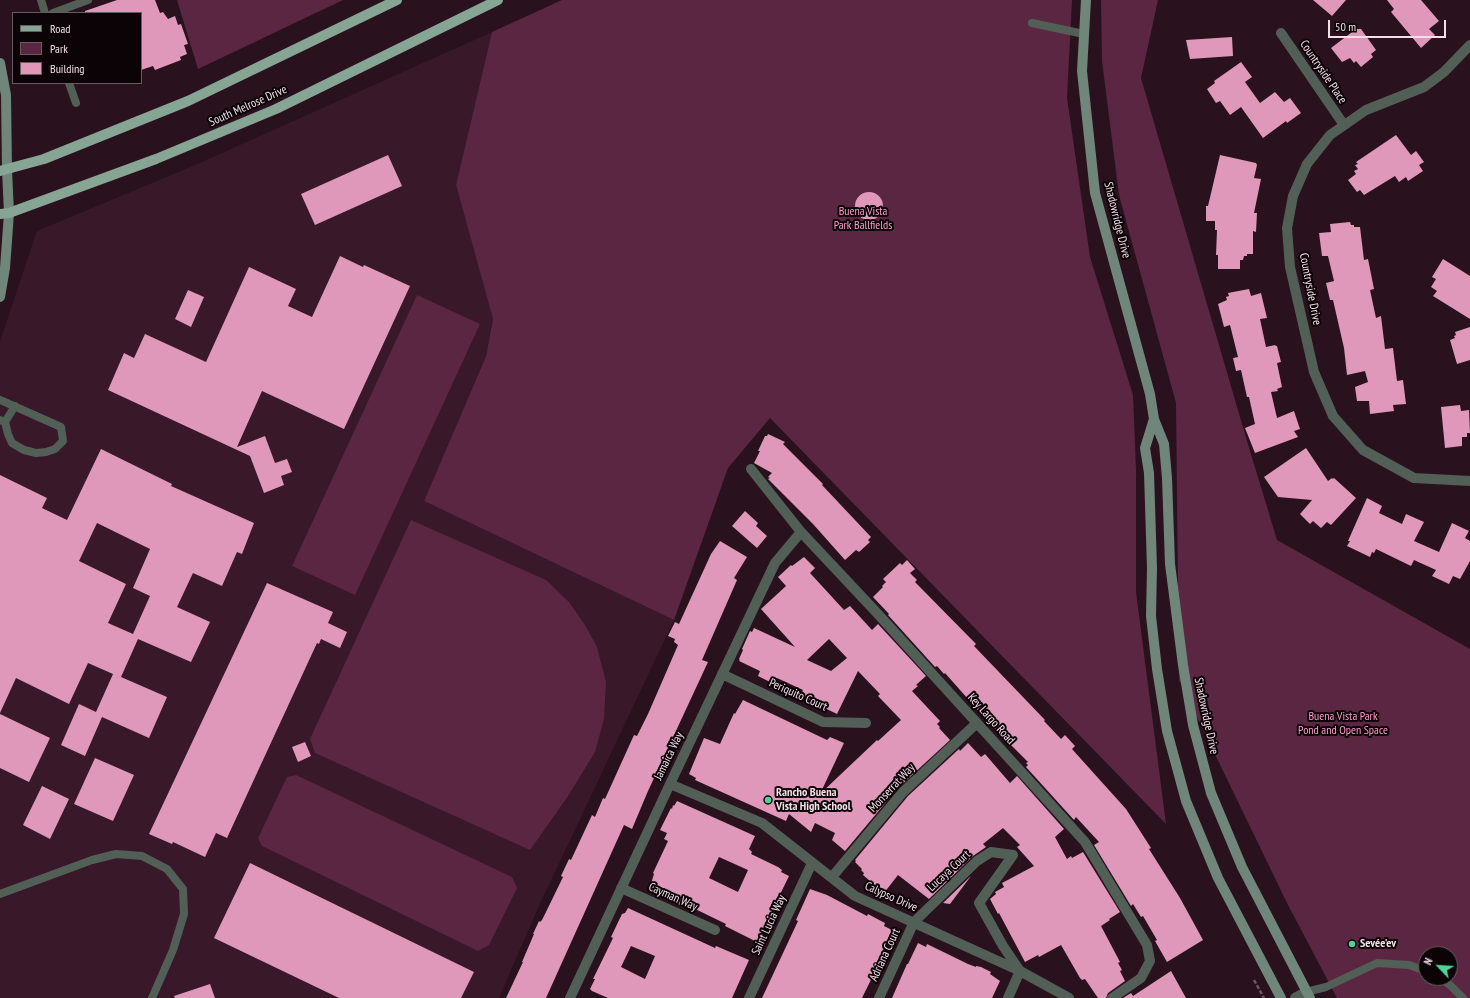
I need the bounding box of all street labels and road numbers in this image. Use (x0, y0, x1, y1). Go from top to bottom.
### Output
street label: Countryside Place (1297, 38, 1349, 106)
street label: South Melrose Drive (207, 82, 289, 130)
street label: Shadowridge Drive (1101, 180, 1133, 260)
street label: Countryside Drive (1296, 252, 1324, 326)
street label: Periquito Court (767, 676, 829, 714)
street label: Shadowridge Drive (1191, 676, 1221, 756)
street label: Key Largo Road (964, 691, 1018, 747)
street label: Jamaica Way (651, 730, 687, 782)
street label: Monserrat Way (866, 761, 918, 815)
street label: Lucaya Court (925, 848, 973, 894)
street label: Calypso Drive (862, 879, 920, 915)
street label: Cayman Way (646, 880, 700, 914)
street label: Saint Lucia Way (749, 893, 789, 957)
street label: Adriana Court (867, 926, 903, 984)

